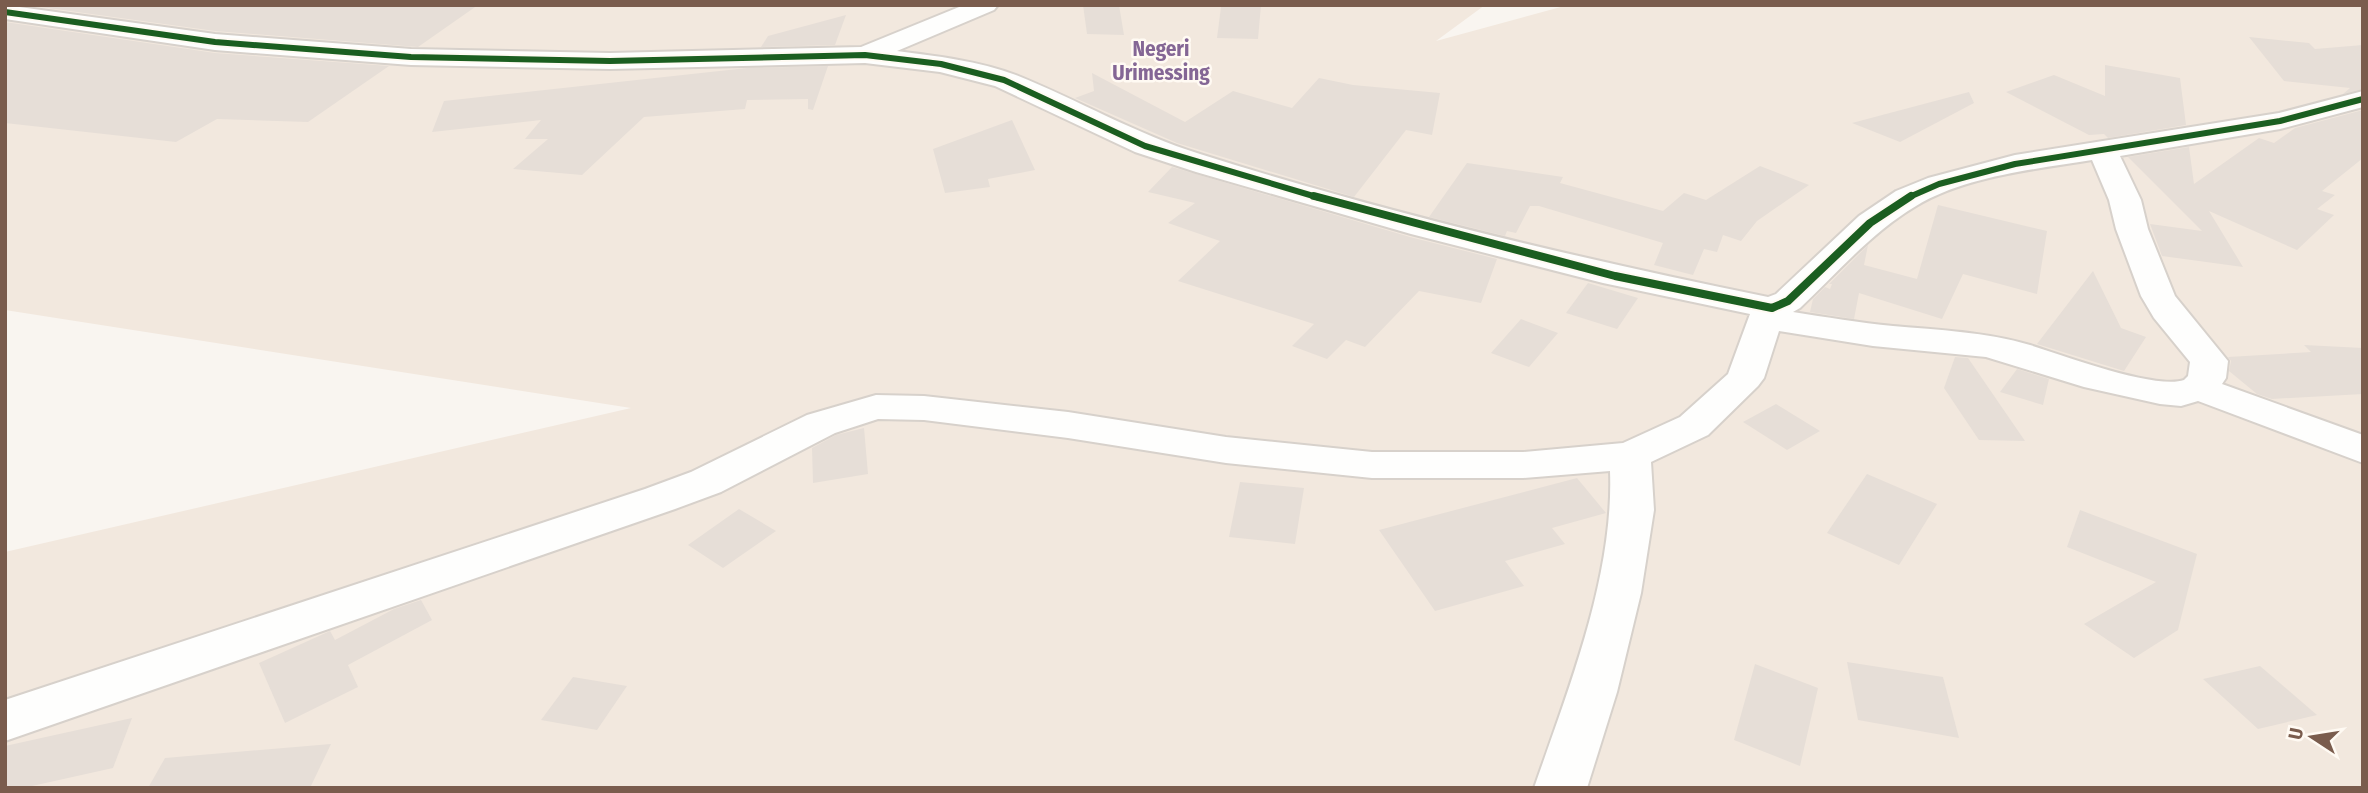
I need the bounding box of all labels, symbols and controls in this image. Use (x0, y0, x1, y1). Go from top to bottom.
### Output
district label: Negeri Urimessing (1112, 36, 1210, 86)
north arrow (2277, 702, 2347, 772)
text: U (2283, 726, 2308, 741)

